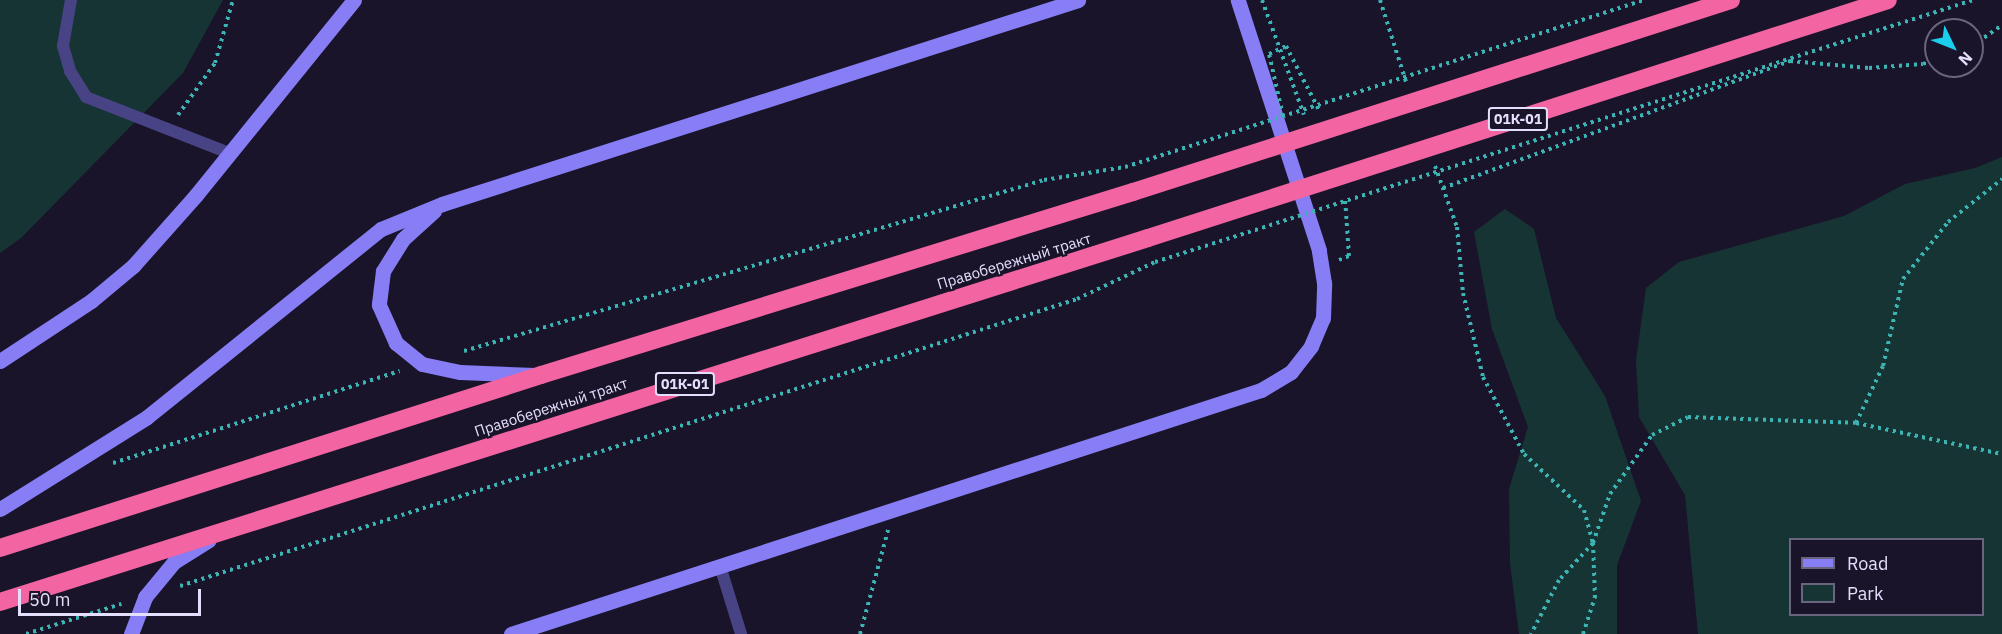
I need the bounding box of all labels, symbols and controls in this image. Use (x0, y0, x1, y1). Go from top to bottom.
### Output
north arrow (1924, 18, 1984, 78)
text: N (1954, 48, 1977, 70)
road number: 01К-01 (1486, 108, 1550, 130)
street label: Правобережный тракт (935, 229, 1093, 293)
road number: 01К-01 (654, 373, 716, 395)
street label: Правобережный тракт (472, 374, 630, 440)
legend (1789, 538, 1984, 616)
text: Road (1847, 552, 1888, 575)
scale bar (21, 577, 204, 615)
text: Park (1847, 582, 1883, 605)
text: 50 m (29, 588, 71, 611)

